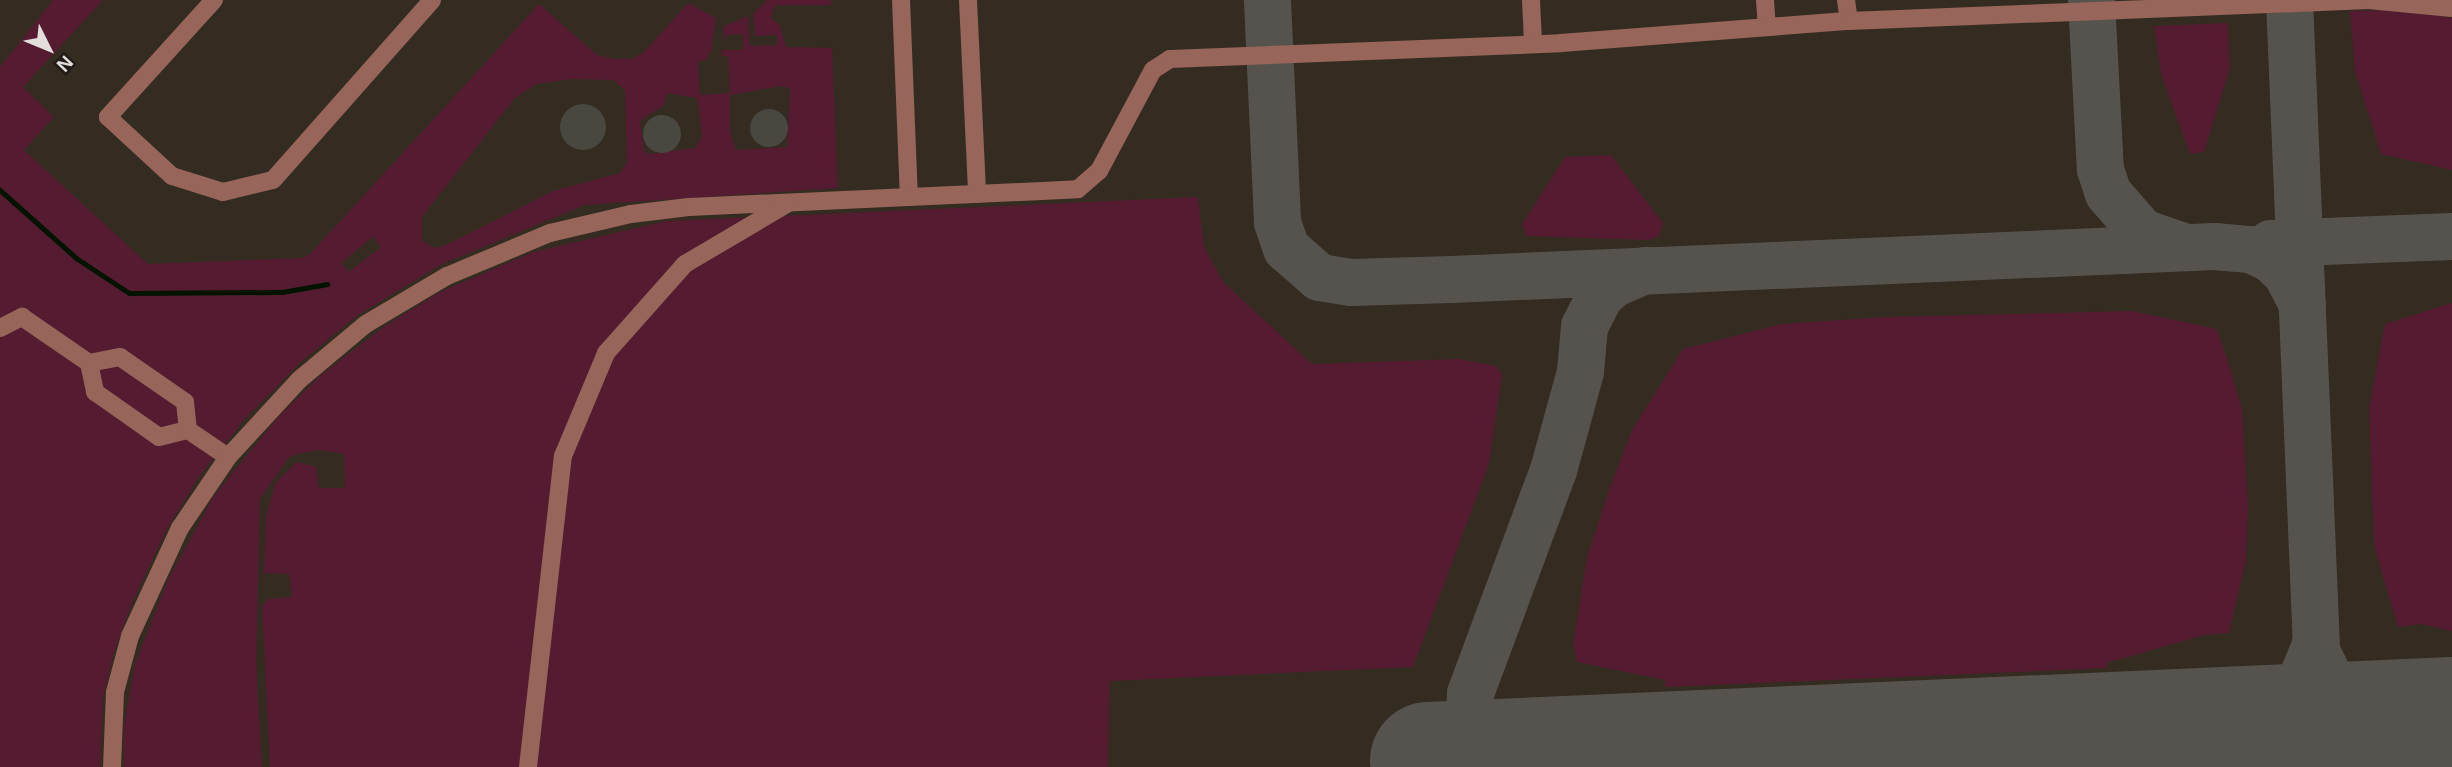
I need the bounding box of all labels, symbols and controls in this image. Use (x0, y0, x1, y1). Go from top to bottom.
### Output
north arrow (14, 14, 84, 84)
text: N (52, 51, 77, 76)

